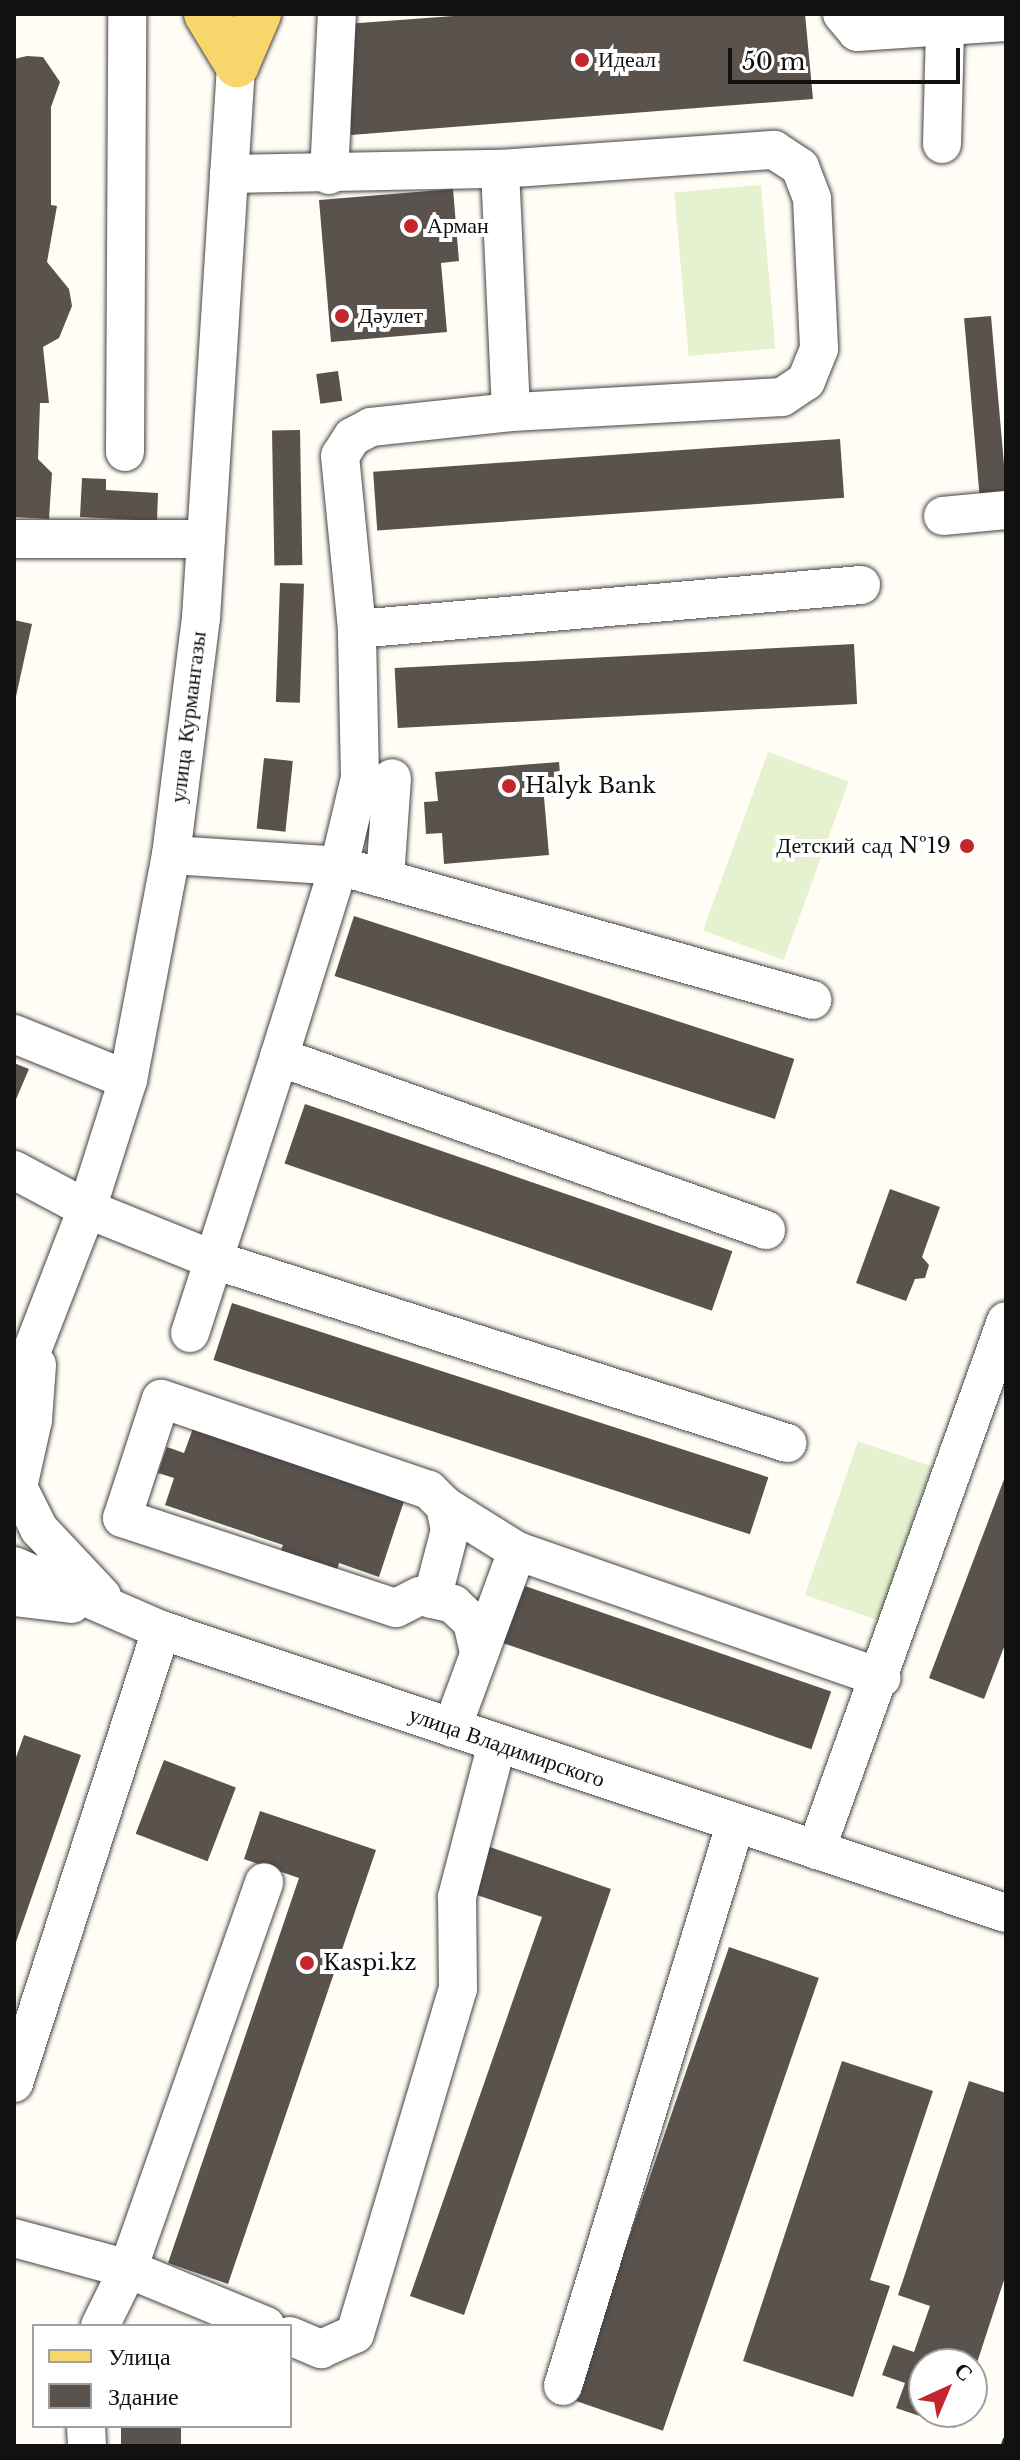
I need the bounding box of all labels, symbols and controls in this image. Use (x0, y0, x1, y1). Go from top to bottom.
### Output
scale bar (732, 32, 964, 82)
place label: Идеал (598, 47, 656, 73)
text: 50 m (742, 47, 805, 76)
marker: Идеал (573, 51, 591, 69)
place label: Арман (427, 213, 489, 239)
marker: Арман (402, 217, 420, 235)
place label: Дәулет (358, 303, 423, 329)
marker: Дәулет (333, 307, 351, 325)
street label: улица Курмангазы (164, 630, 212, 804)
place label: Halyk Bank (525, 773, 656, 799)
marker: Halyk Bank (500, 777, 518, 795)
place label: Детский сад №19 (776, 833, 951, 859)
marker: Детский сад №19 (958, 837, 976, 855)
street label: улица Владимирского (406, 1701, 608, 1793)
place label: Kaspi.kz (323, 1950, 416, 1976)
marker: Kaspi.kz (298, 1954, 316, 1972)
legend (32, 2324, 292, 2428)
text: Улица (108, 2342, 171, 2371)
north arrow (908, 2348, 988, 2428)
text: С (949, 2357, 979, 2387)
text: Здание (108, 2382, 179, 2411)

